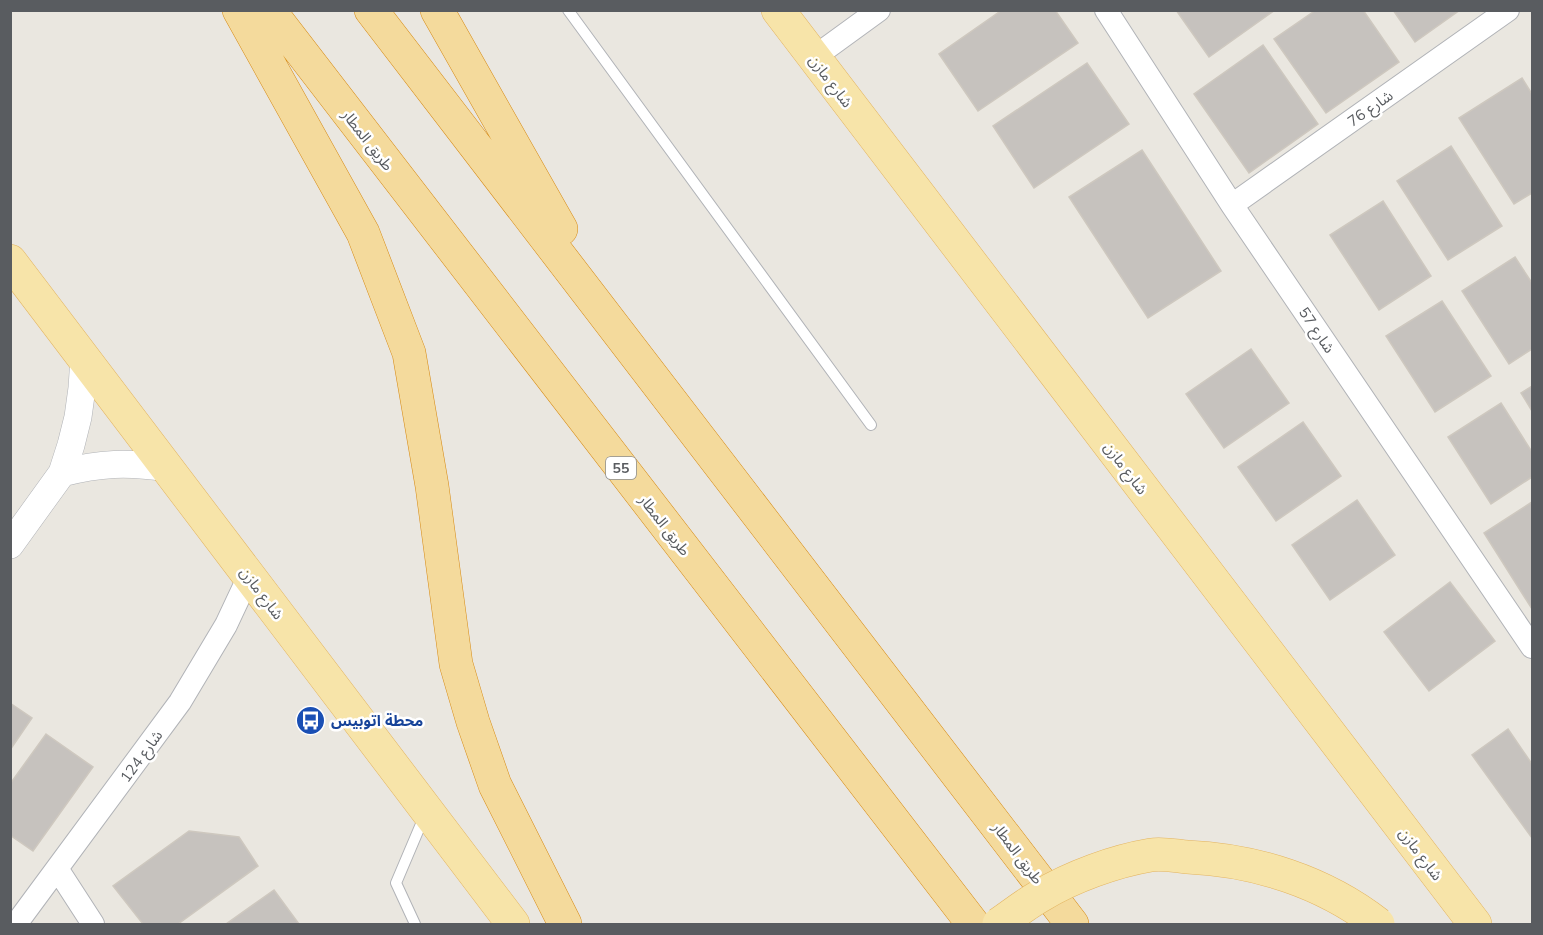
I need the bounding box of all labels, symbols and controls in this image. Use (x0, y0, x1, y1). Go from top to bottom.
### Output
street label: شارع مازن (803, 51, 857, 113)
street label: شارع 76 (1344, 85, 1398, 133)
street label: طريق المطار (337, 105, 398, 175)
street label: شارع 57 (1292, 303, 1339, 358)
street label: شارع مازن (1098, 438, 1152, 500)
road number: 55 (606, 457, 636, 479)
street label: طريق المطار (634, 490, 695, 560)
street label: شارع مازن (234, 563, 288, 625)
bus stop icon: محطة اتوبيس (294, 704, 326, 736)
place label: محطة اتوبيس (331, 711, 423, 730)
street label: شارع 124 (116, 726, 169, 788)
street label: طريق المطار (987, 817, 1048, 888)
street label: شارع مازن (1393, 824, 1447, 886)

